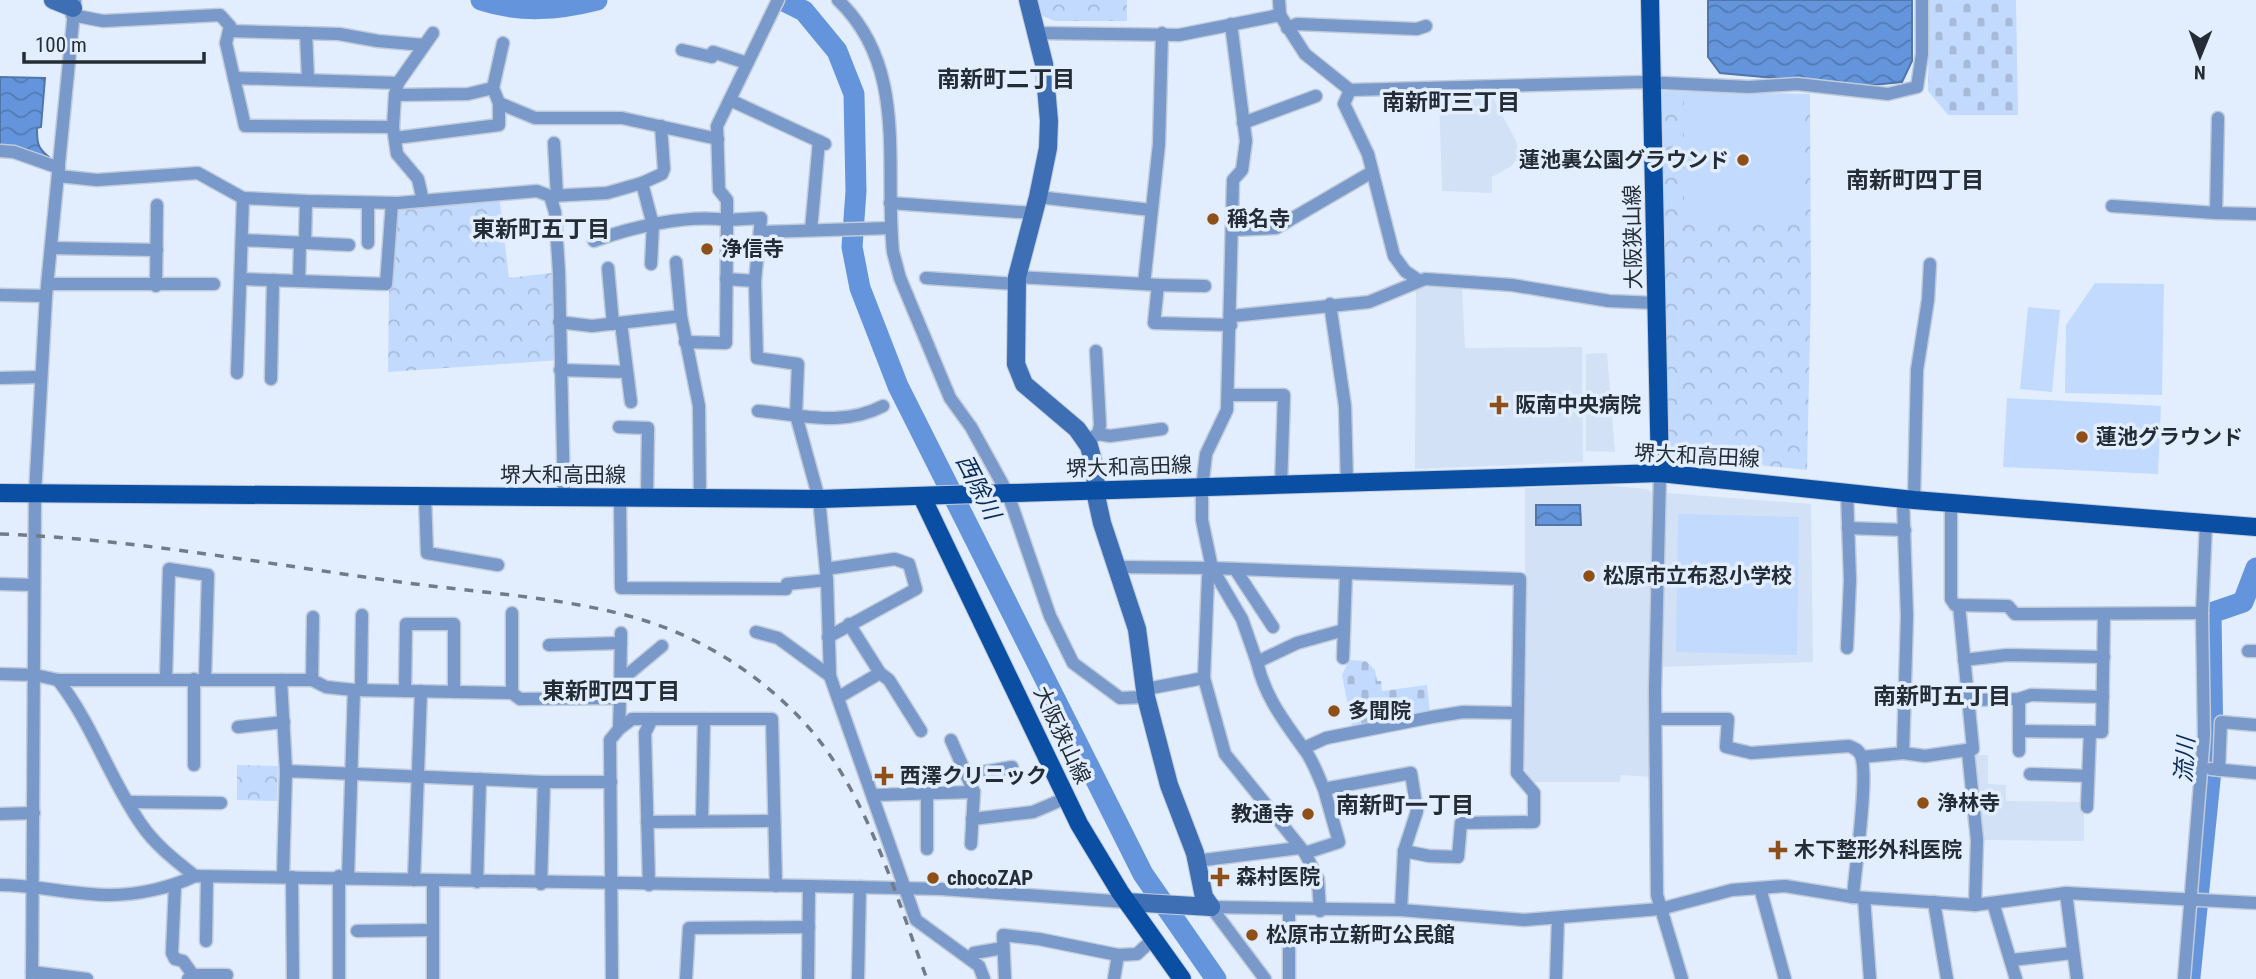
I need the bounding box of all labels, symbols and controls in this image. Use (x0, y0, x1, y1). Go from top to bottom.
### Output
scale bar (24, 21, 205, 65)
north arrow (2165, 21, 2235, 91)
text: 100 m (35, 33, 87, 57)
text: N (2194, 61, 2206, 84)
district label: 南新町二丁目 (937, 66, 1075, 93)
district label: 南新町三丁目 (1382, 89, 1520, 116)
place label: 蓮池裏公園グラウンド (1519, 148, 1729, 172)
marker: 蓮池裏公園グラウンド (1735, 152, 1751, 168)
district label: 南新町四丁目 (1846, 167, 1984, 194)
street label: 大阪狭山線 (1620, 184, 1646, 290)
place label: 稱名寺 (1227, 207, 1290, 231)
marker: 稱名寺 (1205, 211, 1221, 227)
district label: 東新町五丁目 (472, 216, 610, 243)
place label: 浄信寺 (721, 237, 784, 261)
marker: 浄信寺 (699, 241, 715, 257)
place label: 阪南中央病院 (1515, 393, 1641, 417)
marker: 阪南中央病院 (1489, 395, 1509, 415)
place label: 蓮池グラウンド (2096, 425, 2243, 449)
marker: 蓮池グラウンド (2074, 429, 2090, 445)
street label: 堺大和高田線 (1633, 441, 1761, 471)
water label: 西除川 (950, 450, 1007, 527)
street label: 堺大和高田線 (1066, 453, 1192, 481)
street label: 堺大和高田線 (500, 463, 626, 487)
place label: 松原市立布忍小学校 (1603, 564, 1792, 588)
marker: 松原市立布忍小学校 (1581, 568, 1597, 584)
district label: 東新町四丁目 (542, 678, 680, 705)
street label: 大阪狭山線 (1029, 682, 1095, 788)
district label: 南新町五丁目 (1873, 683, 2011, 710)
place label: 多聞院 (1348, 699, 1411, 723)
marker: 多聞院 (1326, 703, 1342, 719)
water label: 流川 (2170, 733, 2200, 784)
place label: 西澤クリニック (900, 764, 1047, 788)
marker: 西澤クリニック (874, 766, 894, 786)
place label: 浄林寺 (1937, 791, 2000, 815)
district label: 南新町一丁目 (1336, 792, 1474, 819)
marker: 浄林寺 (1915, 795, 1931, 811)
place label: 教通寺 (1231, 802, 1294, 826)
marker: 教通寺 (1300, 806, 1316, 822)
place label: 木下整形外科医院 (1794, 838, 1962, 862)
marker: 木下整形外科医院 (1768, 840, 1788, 860)
place label: 森村医院 (1236, 865, 1320, 889)
place label: chocoZAP (947, 866, 1033, 890)
marker: 森村医院 (1210, 867, 1230, 887)
marker: chocoZAP (925, 870, 941, 886)
place label: 松原市立新町公民館 (1266, 923, 1455, 947)
marker: 松原市立新町公民館 (1244, 927, 1260, 943)

